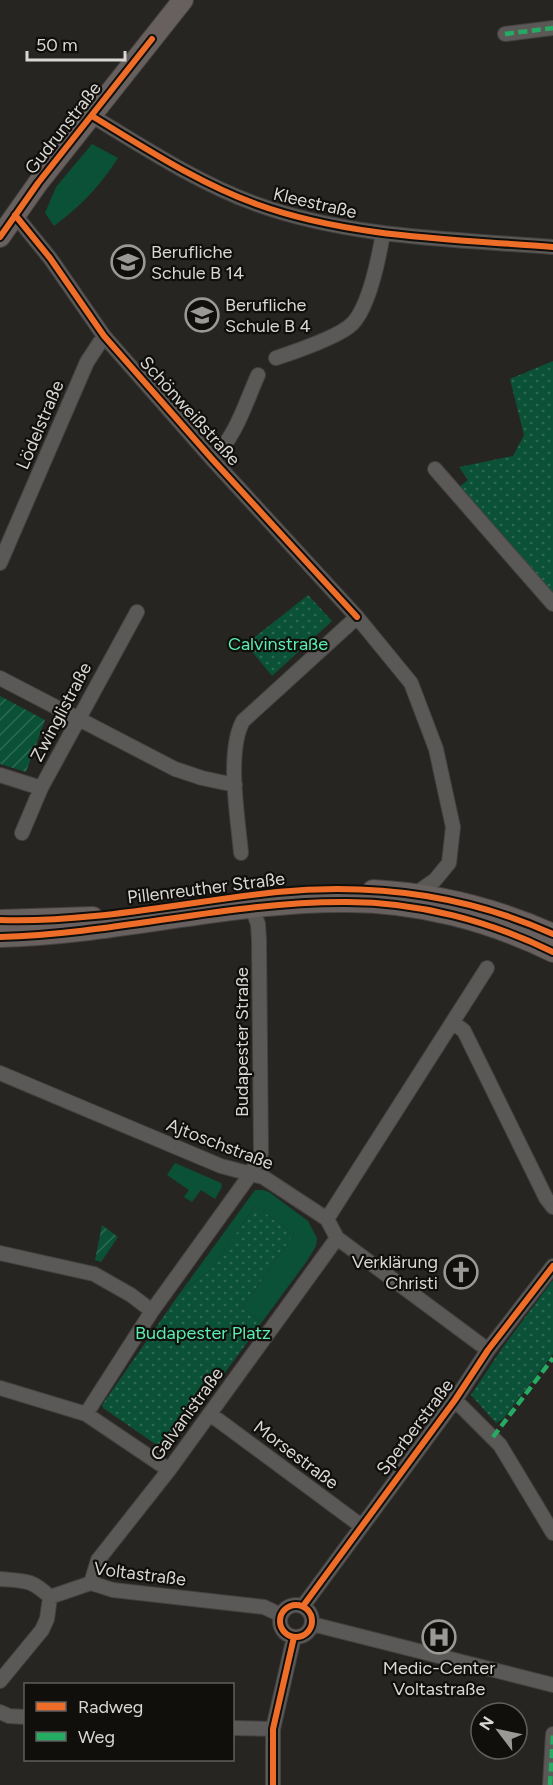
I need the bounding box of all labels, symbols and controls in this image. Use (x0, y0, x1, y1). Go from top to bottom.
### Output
scale bar (27, 24, 124, 62)
text: 50 m (36, 34, 78, 56)
street label: Gudrunstraße (20, 77, 106, 178)
street label: Kleestraße (271, 183, 359, 223)
place label: Berufliche Schule B 14 (151, 241, 244, 284)
school or university icon: Berufliche Schule B 14 (110, 244, 146, 280)
place label: Berufliche Schule B 4 (225, 294, 311, 337)
school or university icon: Berufliche Schule B 4 (184, 297, 220, 333)
street label: Schönweißstraße (135, 352, 245, 470)
street label: Lödelstraße (11, 377, 69, 473)
park label: Calvinstraße (228, 633, 328, 655)
street label: Zwinglistraße (26, 659, 96, 765)
street label: Pillenreuther Straße (126, 867, 286, 909)
street label: Budapester Straße (231, 967, 253, 1117)
street label: Ajtoschstraße (163, 1114, 277, 1175)
place label: Verklärung Christi (352, 1251, 438, 1294)
church icon: Verklärung Christi (443, 1254, 479, 1290)
park label: Budapester Platz (135, 1322, 271, 1344)
street label: Galvanistraße (146, 1363, 228, 1465)
street label: Sperberstraße (372, 1375, 458, 1479)
street label: Morsestraße (249, 1416, 343, 1494)
street label: Voltastraße (93, 1557, 187, 1591)
hospital icon: Medic-Center Voltastraße (421, 1619, 457, 1655)
place label: Medic-Center Voltastraße (383, 1657, 495, 1700)
legend (24, 1683, 234, 1761)
text: Radweg (78, 1696, 143, 1718)
north arrow (469, 1701, 529, 1761)
text: N (475, 1713, 498, 1734)
text: Weg (78, 1726, 115, 1748)

